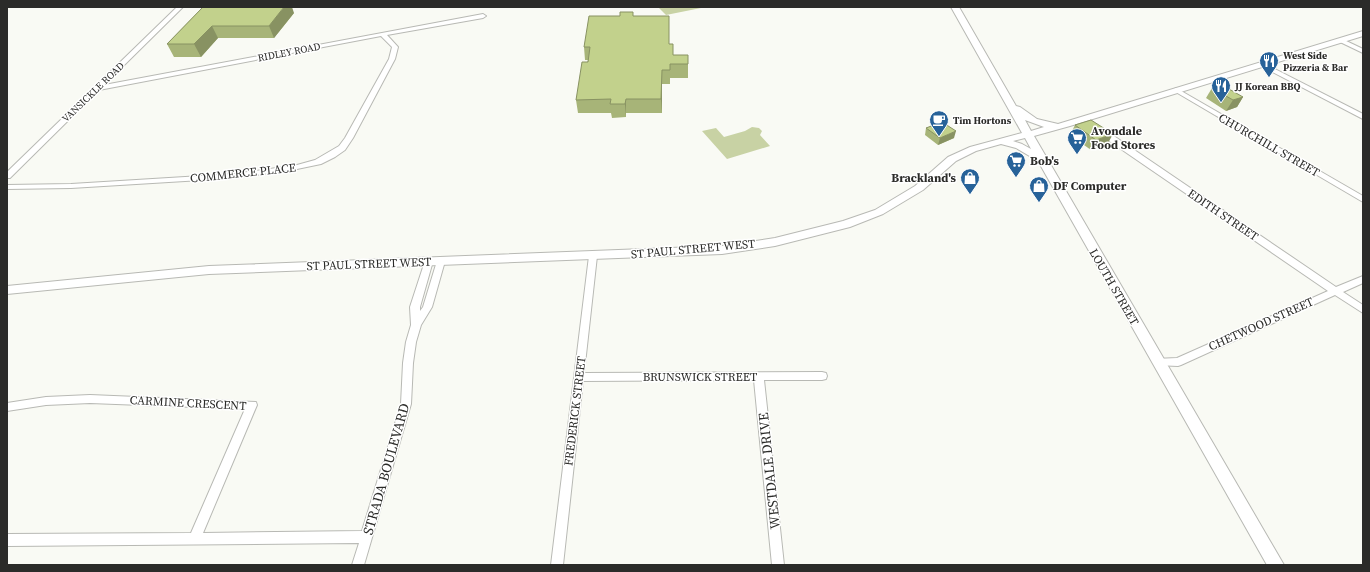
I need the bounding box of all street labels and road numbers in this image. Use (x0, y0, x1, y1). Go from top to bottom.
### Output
street label: RIDLEY ROAD (257, 40, 321, 64)
street label: VANSICKLE ROAD (59, 59, 127, 125)
street label: CHURCHILL STREET (1216, 110, 1323, 181)
street label: COMMERCE PLACE (189, 159, 297, 187)
street label: EDITH STREET (1184, 185, 1262, 245)
street label: ST PAUL STREET WEST (630, 236, 757, 262)
street label: LOUTH STREET (1086, 246, 1143, 329)
street label: ST PAUL STREET WEST (306, 254, 432, 274)
street label: CHETWOOD STREET (1206, 293, 1317, 354)
street label: FREDERICK STREET (560, 354, 590, 467)
street label: BRUNSWICK STREET (643, 369, 758, 385)
street label: CARMINE CRESCENT (129, 392, 248, 414)
street label: STRADA BOULEVARD (358, 401, 414, 537)
street label: WESTDALE DRIVE (753, 412, 785, 530)

